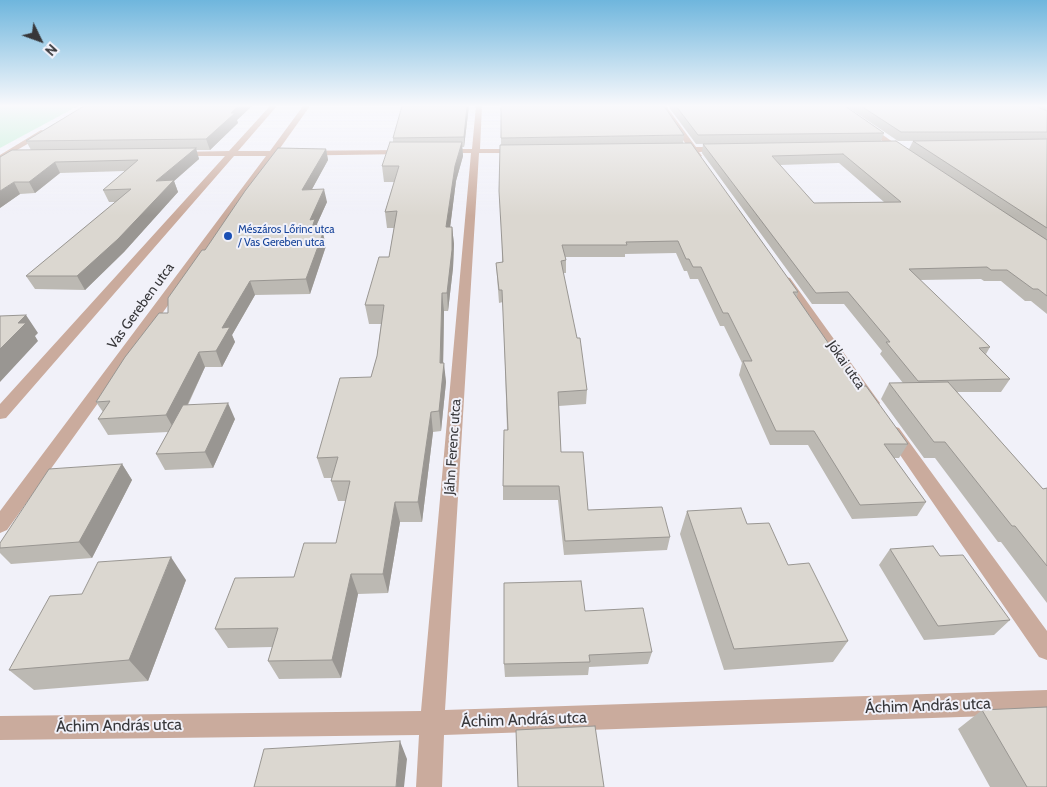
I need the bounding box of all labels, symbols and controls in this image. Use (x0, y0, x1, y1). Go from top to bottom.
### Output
north arrow (15, 15, 65, 65)
text: N (41, 40, 61, 60)
place label: Mészáros Lőrinc utca / Vas Gereben utca (238, 223, 335, 249)
marker: Mészáros Lőrinc utca / Vas Gereben utca (222, 230, 234, 242)
street label: Vas Gereben utca (104, 260, 178, 352)
street label: Jókai utca (823, 338, 869, 392)
street label: Jáhn Ferenc utca (441, 398, 465, 496)
street label: Áchim András utca (865, 694, 991, 718)
street label: Áchim András utca (461, 708, 587, 732)
street label: Áchim András utca (56, 715, 182, 737)

